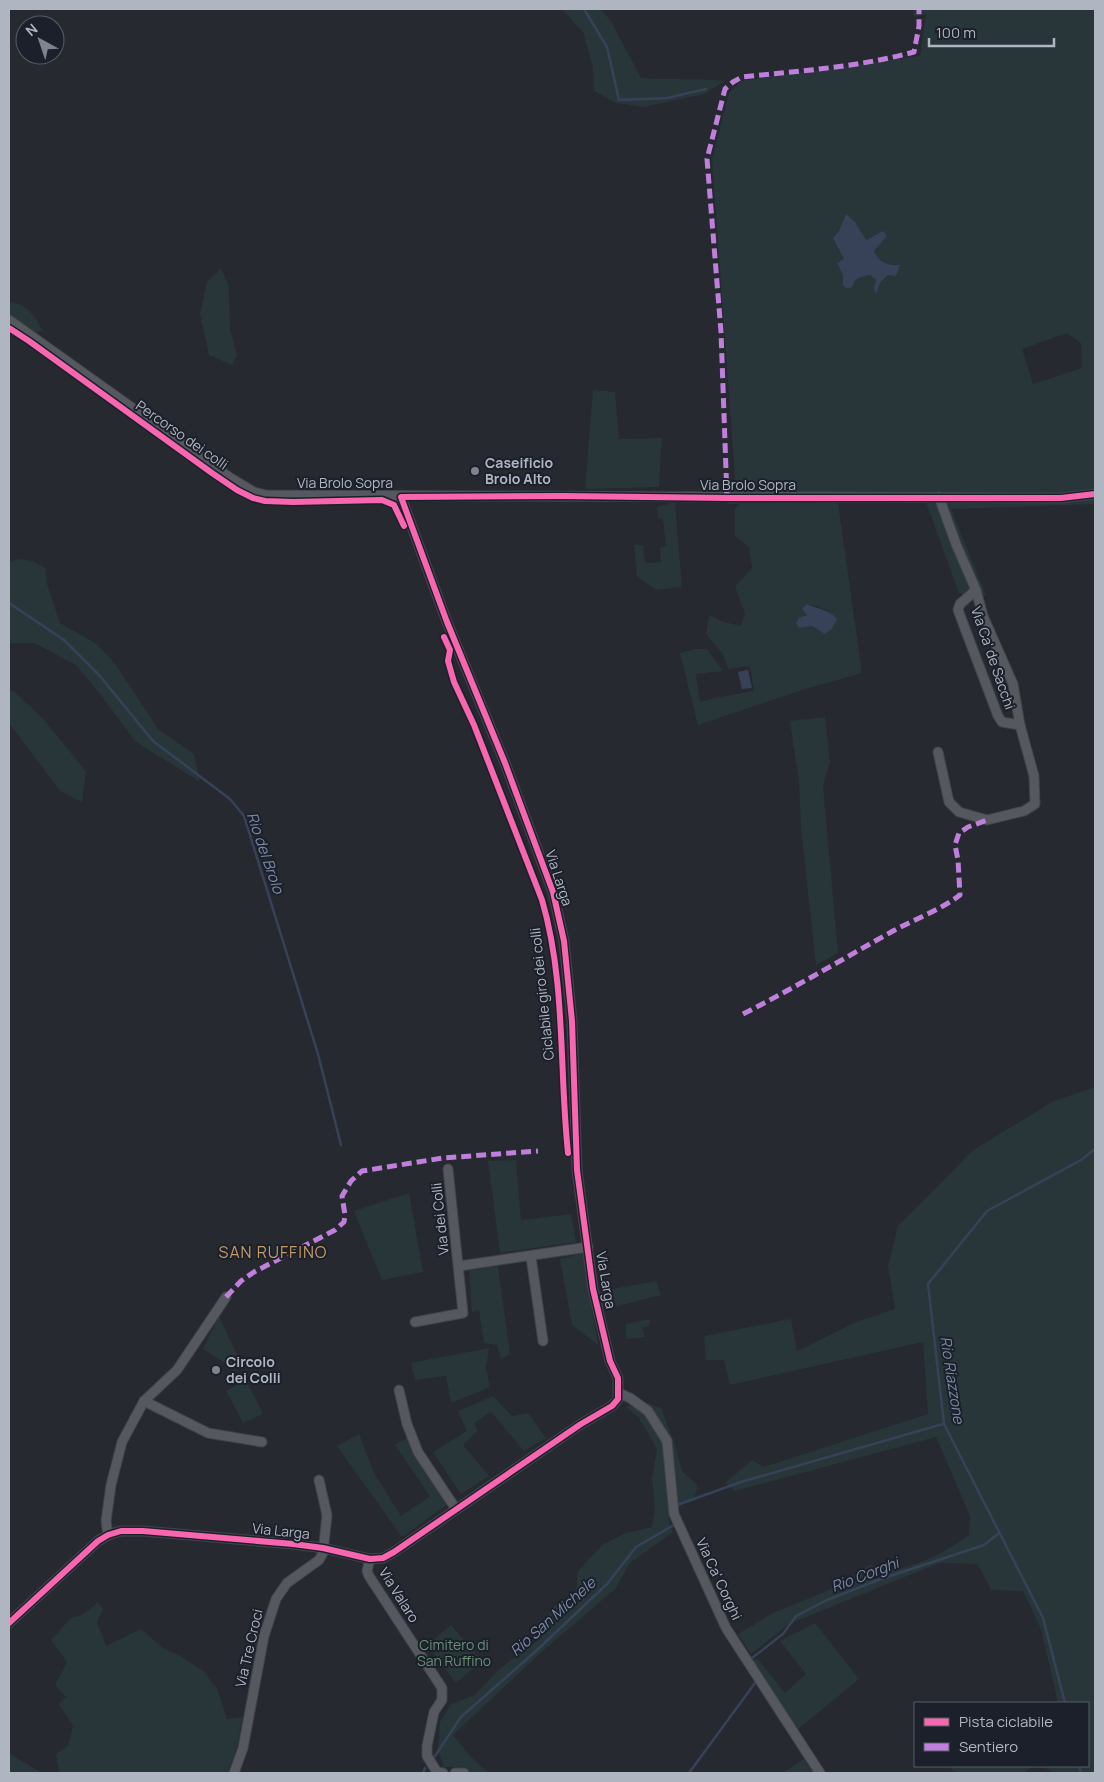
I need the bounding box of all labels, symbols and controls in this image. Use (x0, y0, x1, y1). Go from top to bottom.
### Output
north arrow (15, 15, 65, 65)
scale bar (929, 15, 1054, 47)
text: N (21, 19, 41, 40)
text: 100 m (936, 22, 976, 43)
street label: Percorso dei colli (132, 396, 232, 474)
place label: Caseificio Brolo Alto (485, 453, 554, 488)
marker: Caseificio Brolo Alto (469, 465, 481, 477)
street label: Via Brolo Sopra (297, 473, 393, 492)
street label: Via Brolo Sopra (700, 475, 796, 494)
street label: Via Ca' de Sacchi (967, 604, 1020, 712)
water label: Rio del Brolo (242, 809, 290, 897)
street label: Via Larga (542, 847, 577, 908)
street label: Ciclabile giro dei colli (525, 927, 558, 1061)
street label: Via dei Colli (426, 1182, 453, 1256)
district label: SAN RUFFINO (219, 1241, 327, 1263)
street label: Via Larga (592, 1250, 621, 1310)
water label: Rio Riazzone (935, 1335, 970, 1426)
place label: Circolo dei Colli (226, 1352, 281, 1387)
marker: Circolo dei Colli (210, 1364, 222, 1376)
street label: Via Larga (251, 1518, 311, 1543)
street label: Via Ca' Corghi (692, 1535, 747, 1623)
water label: Rio Corghi (828, 1551, 904, 1597)
street label: Via Valaro (375, 1563, 424, 1626)
water label: Rio San Michele (505, 1572, 601, 1661)
street label: Via Tre Croci (230, 1607, 267, 1689)
park label: Cimitero di San Ruffino (417, 1635, 491, 1670)
legend (914, 1702, 1089, 1767)
text: Pista ciclabile (959, 1711, 1053, 1732)
text: Sentiero (959, 1736, 1018, 1757)

